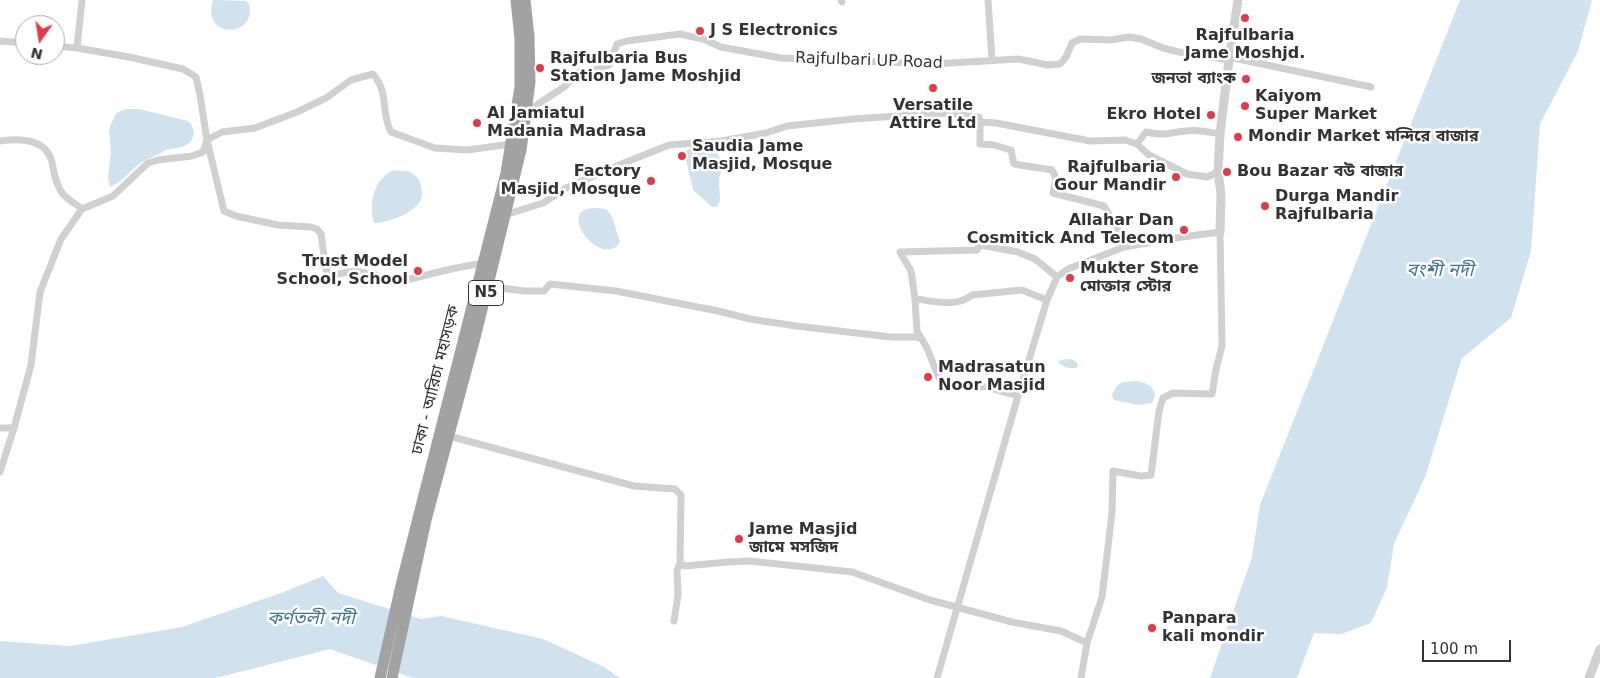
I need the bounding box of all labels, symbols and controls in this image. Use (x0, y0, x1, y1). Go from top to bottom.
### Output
marker: Rajfulbaria Jame Moshjd. (1239, 12, 1251, 24)
north arrow (15, 15, 65, 65)
place label: J S Electronics (710, 21, 838, 41)
marker: J S Electronics (694, 25, 706, 37)
place label: Rajfulbaria Jame Moshjd. (1185, 26, 1305, 64)
text: N (29, 45, 44, 63)
place label: Rajfulbaria Bus Station Jame Moshjid (550, 49, 741, 87)
street label: Rajfulbari UP Road (795, 49, 943, 73)
marker: Rajfulbaria Bus Station Jame Moshjid (534, 62, 546, 74)
place label: জনতা ব্যাংক (1151, 69, 1236, 89)
marker: জনতা ব্যাংক (1240, 73, 1252, 85)
marker: Versatile Attire Ltd (927, 82, 939, 94)
place label: Kaiyom Super Market (1255, 87, 1377, 125)
place label: Versatile Attire Ltd (890, 96, 976, 134)
marker: Kaiyom Super Market (1239, 100, 1251, 112)
place label: Al Jamiatul Madania Madrasa (487, 104, 646, 142)
place label: Ekro Hotel (1107, 105, 1201, 125)
marker: Ekro Hotel (1205, 109, 1217, 121)
marker: Al Jamiatul Madania Madrasa (471, 117, 483, 129)
place label: Mondir Market মন্দিরে বাজার (1248, 127, 1479, 147)
marker: Mondir Market মন্দিরে বাজার (1232, 131, 1244, 143)
place label: Saudia Jame Masjid, Mosque (692, 137, 832, 175)
marker: Saudia Jame Masjid, Mosque (676, 150, 688, 162)
place label: Rajfulbaria Gour Mandir (1054, 158, 1166, 196)
place label: Factory Masjid, Mosque (501, 162, 641, 200)
place label: Bou Bazar বউ বাজার (1237, 162, 1403, 182)
marker: Bou Bazar বউ বাজার (1221, 166, 1233, 178)
marker: Rajfulbaria Gour Mandir (1170, 171, 1182, 183)
marker: Factory Masjid, Mosque (645, 175, 657, 187)
place label: Durga Mandir Rajfulbaria (1275, 187, 1398, 225)
marker: Durga Mandir Rajfulbaria (1259, 200, 1271, 212)
place label: Allahar Dan Cosmitick And Telecom (967, 211, 1174, 249)
marker: Allahar Dan Cosmitick And Telecom (1178, 224, 1190, 236)
place label: Trust Model School, School (277, 252, 408, 290)
place label: Mukter Store মোক্তার স্টোর (1080, 259, 1199, 297)
water label: বংশী নদী (1407, 260, 1473, 282)
marker: Trust Model School, School (412, 265, 424, 277)
marker: Mukter Store মোক্তার স্টোর (1064, 272, 1076, 284)
road number: N5 (468, 280, 504, 306)
street label: ঢাকা - আরিচা মহাসড়ক (408, 303, 464, 457)
place label: Madrasatun Noor Masjid (938, 358, 1046, 396)
marker: Madrasatun Noor Masjid (922, 371, 934, 383)
place label: Jame Masjid জামে মসজিদ (749, 520, 858, 558)
marker: Jame Masjid জামে মসজিদ (733, 533, 745, 545)
water label: কর্ণতলী নদী (267, 608, 355, 630)
place label: Panpara kali mondir (1162, 609, 1264, 647)
marker: Panpara kali mondir (1146, 622, 1158, 634)
scale bar (1425, 630, 1514, 662)
text: 100 m (1430, 640, 1478, 658)

